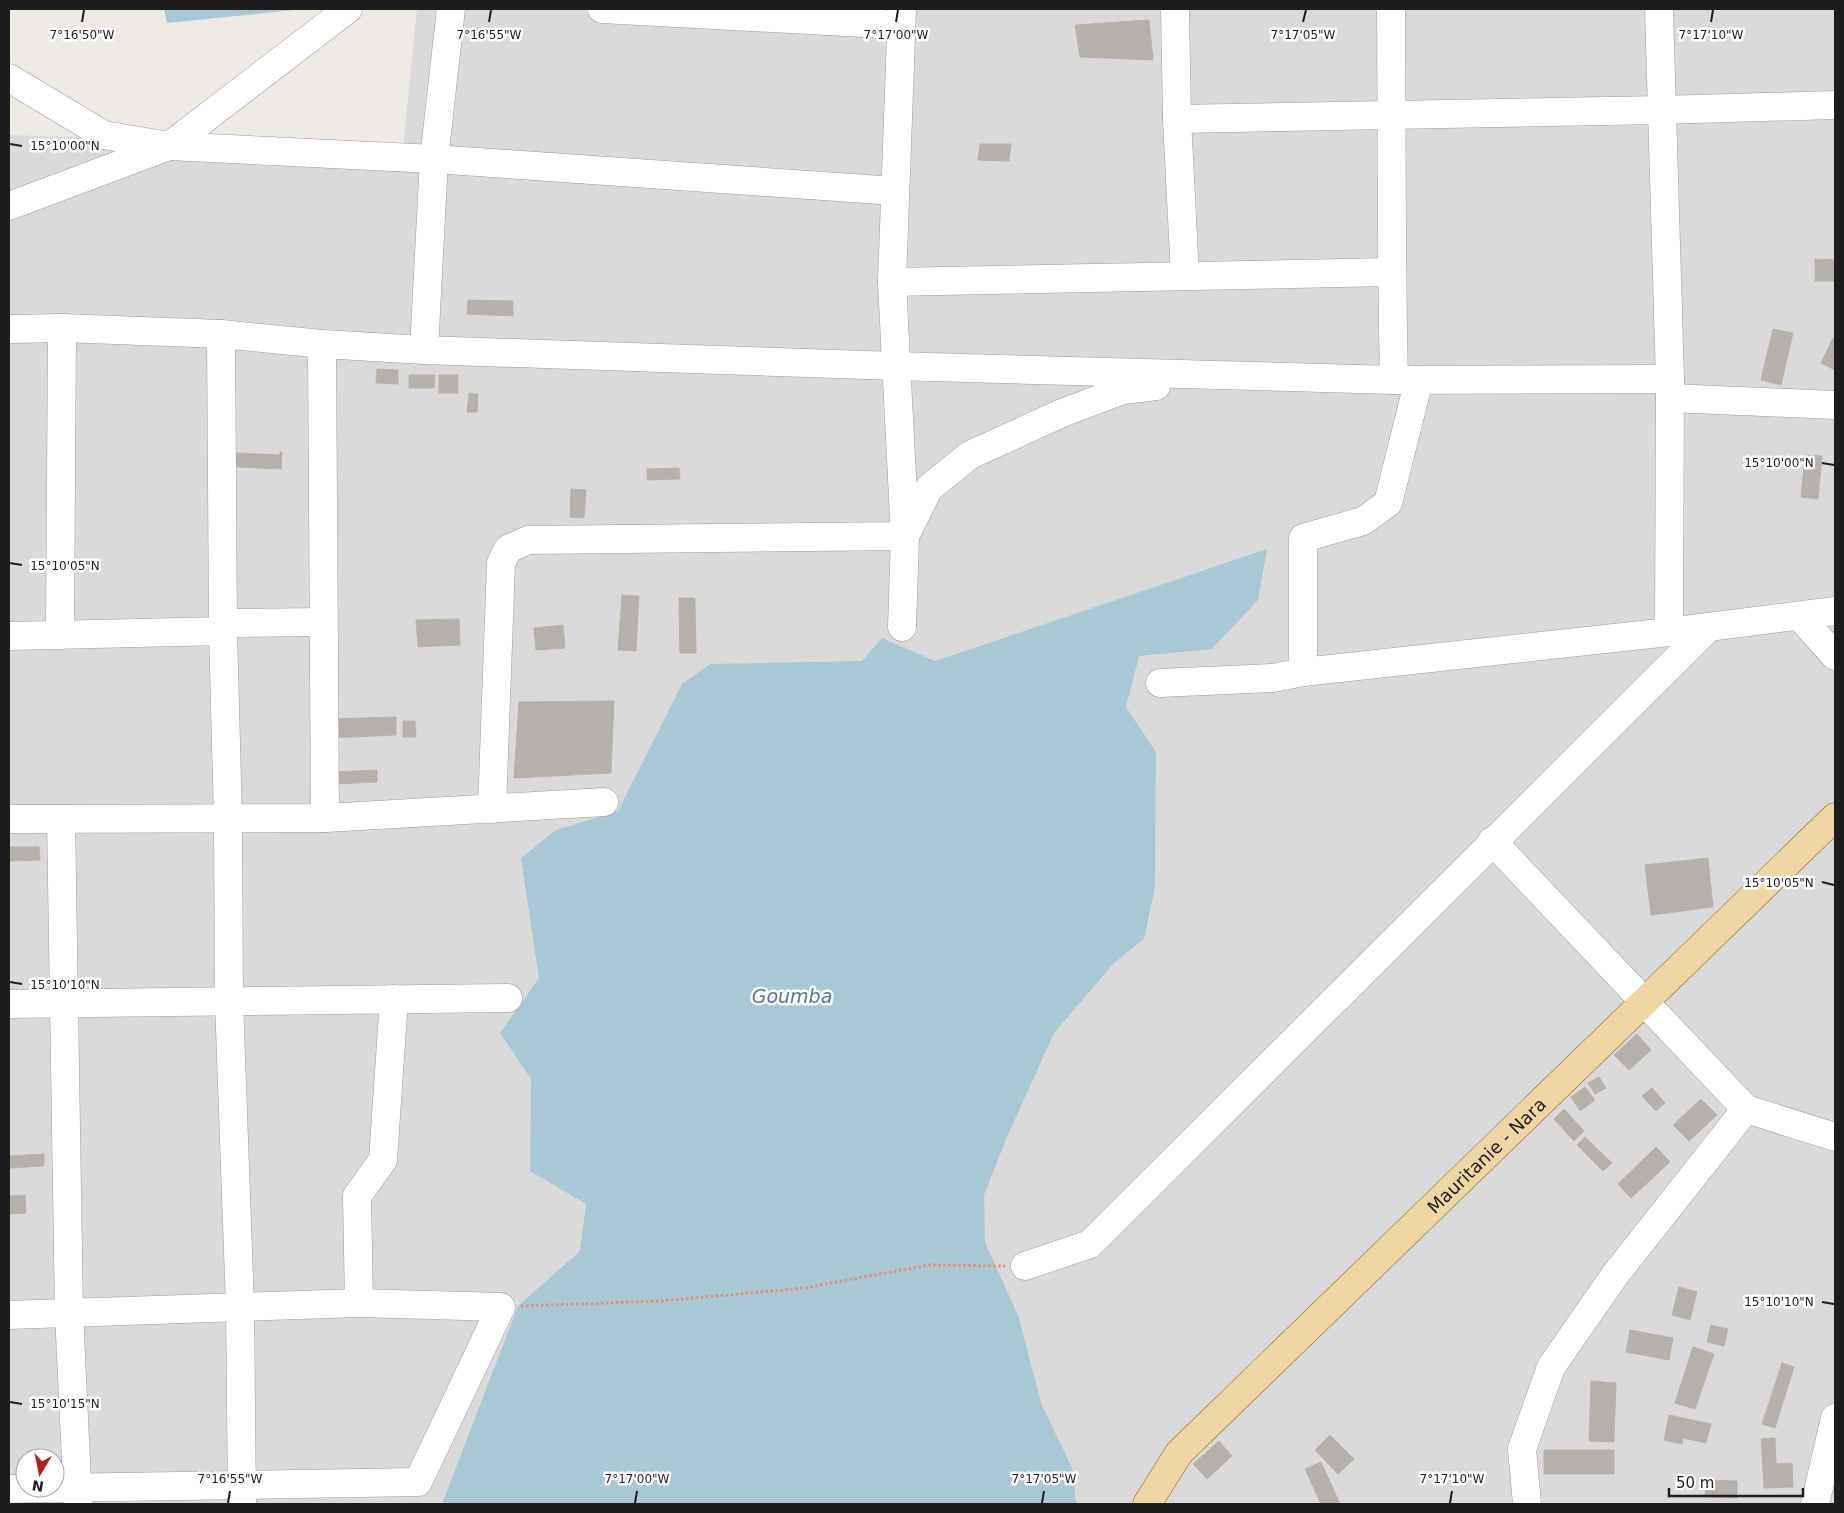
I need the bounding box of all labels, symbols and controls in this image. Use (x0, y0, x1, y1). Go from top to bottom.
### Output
text: 7°16'50"W (50, 28, 115, 42)
text: 7°16'55"W (457, 28, 522, 42)
text: 7°17'00"W (864, 28, 929, 42)
text: 7°17'05"W (1271, 28, 1336, 42)
text: 7°17'10"W (1679, 28, 1744, 42)
text: 15°10'00"N (30, 139, 100, 153)
text: 15°10'00"N (1744, 456, 1814, 470)
text: 15°10'05"N (30, 559, 100, 573)
text: 15°10'05"N (1744, 876, 1814, 890)
text: 15°10'10"N (30, 978, 100, 992)
water label: Goumba (752, 985, 832, 1007)
street label: Mauritanie - Nara (1422, 1093, 1550, 1217)
text: 15°10'10"N (1744, 1295, 1814, 1309)
text: 15°10'15"N (30, 1397, 100, 1411)
north arrow (15, 1448, 65, 1498)
scale bar (1669, 1466, 1803, 1498)
text: 7°16'55"W (198, 1472, 263, 1486)
text: 7°17'00"W (605, 1472, 670, 1486)
text: 7°17'05"W (1012, 1472, 1077, 1486)
text: 7°17'10"W (1420, 1472, 1485, 1486)
text: 50 m (1676, 1474, 1714, 1492)
text: N (31, 1477, 45, 1495)

